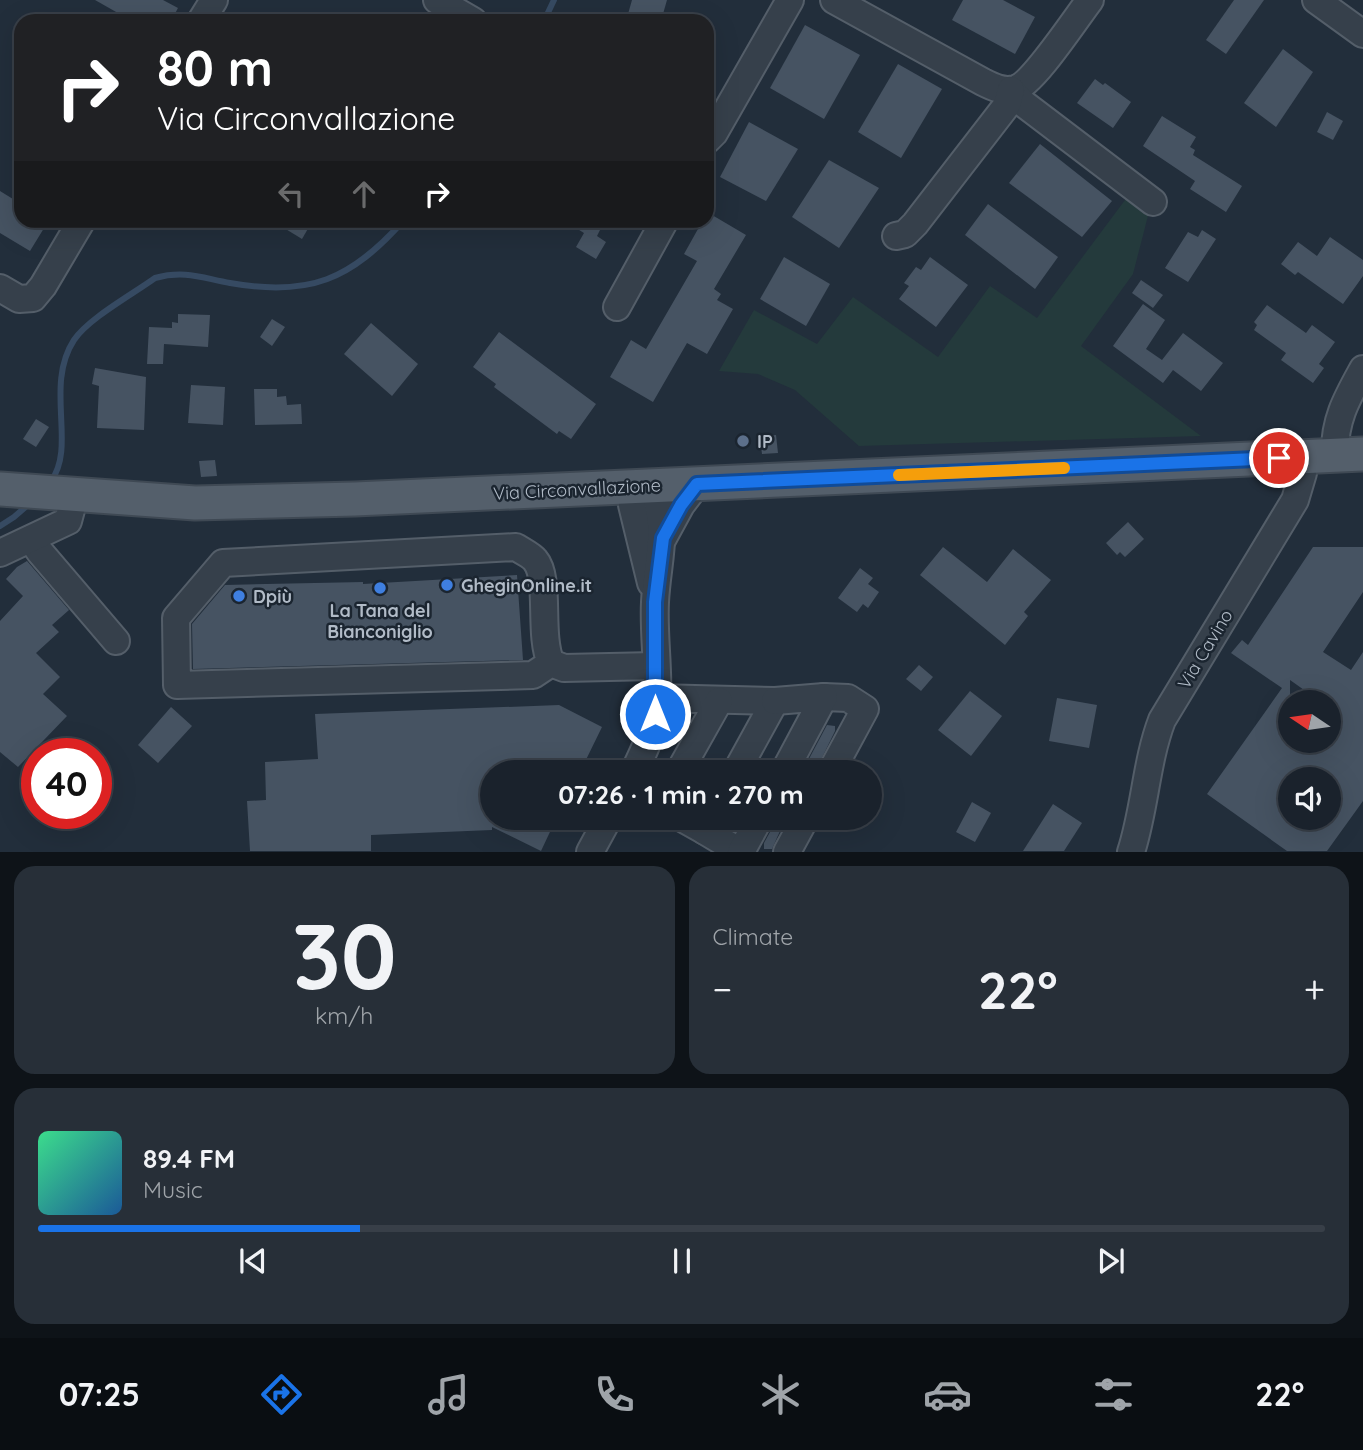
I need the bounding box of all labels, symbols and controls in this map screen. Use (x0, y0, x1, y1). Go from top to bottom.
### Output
text: 80 m (157, 37, 273, 98)
icon: right (42, 42, 133, 133)
text: Via Circonvallazione (157, 98, 455, 138)
icon: left (272, 175, 310, 213)
icon: ahead (345, 175, 383, 213)
icon: right (418, 175, 456, 213)
pin (1249, 428, 1309, 488)
place label: IP (757, 430, 773, 453)
marker: IP (735, 433, 751, 449)
icon: arrive (1260, 439, 1298, 477)
street label: Via Circonvallazione (493, 473, 661, 505)
place label: GheginOnline.it (461, 574, 592, 597)
marker: GheginOnline.it (439, 577, 455, 593)
marker: La Tana del Bianconiglio (372, 580, 388, 596)
place label: Dpiù (253, 585, 292, 608)
marker: Dpiù (231, 588, 247, 604)
place label: La Tana del Bianconiglio (327, 599, 433, 643)
street label: Via Cavino (1172, 605, 1238, 693)
position arrow (618, 677, 692, 751)
north arrow (1278, 690, 1340, 752)
map controls (1278, 690, 1341, 830)
speed limit sign: 40 (21, 738, 112, 829)
button: sound (1278, 767, 1341, 830)
text: 07:26 · 1 min · 270 m (558, 778, 804, 811)
text: 30 (292, 898, 397, 1012)
text: Climate (713, 922, 793, 951)
text: 22° (978, 957, 1058, 1022)
text: − (713, 965, 732, 1013)
text: + (1304, 965, 1325, 1013)
text: km/h (315, 1001, 373, 1030)
text: 89.4 FM (143, 1142, 235, 1175)
text: Music (143, 1175, 203, 1204)
icon: previous (234, 1242, 272, 1280)
icon: pause (663, 1242, 701, 1280)
icon: next (1092, 1242, 1130, 1280)
icon: directions (257, 1370, 306, 1419)
icon: music (424, 1370, 473, 1419)
icon: phone (590, 1370, 639, 1419)
icon: climate (756, 1370, 805, 1419)
icon: car (923, 1370, 972, 1419)
icon: filters (1089, 1370, 1138, 1419)
text: 07:25 (59, 1374, 140, 1414)
text: 22° (1255, 1374, 1304, 1414)

